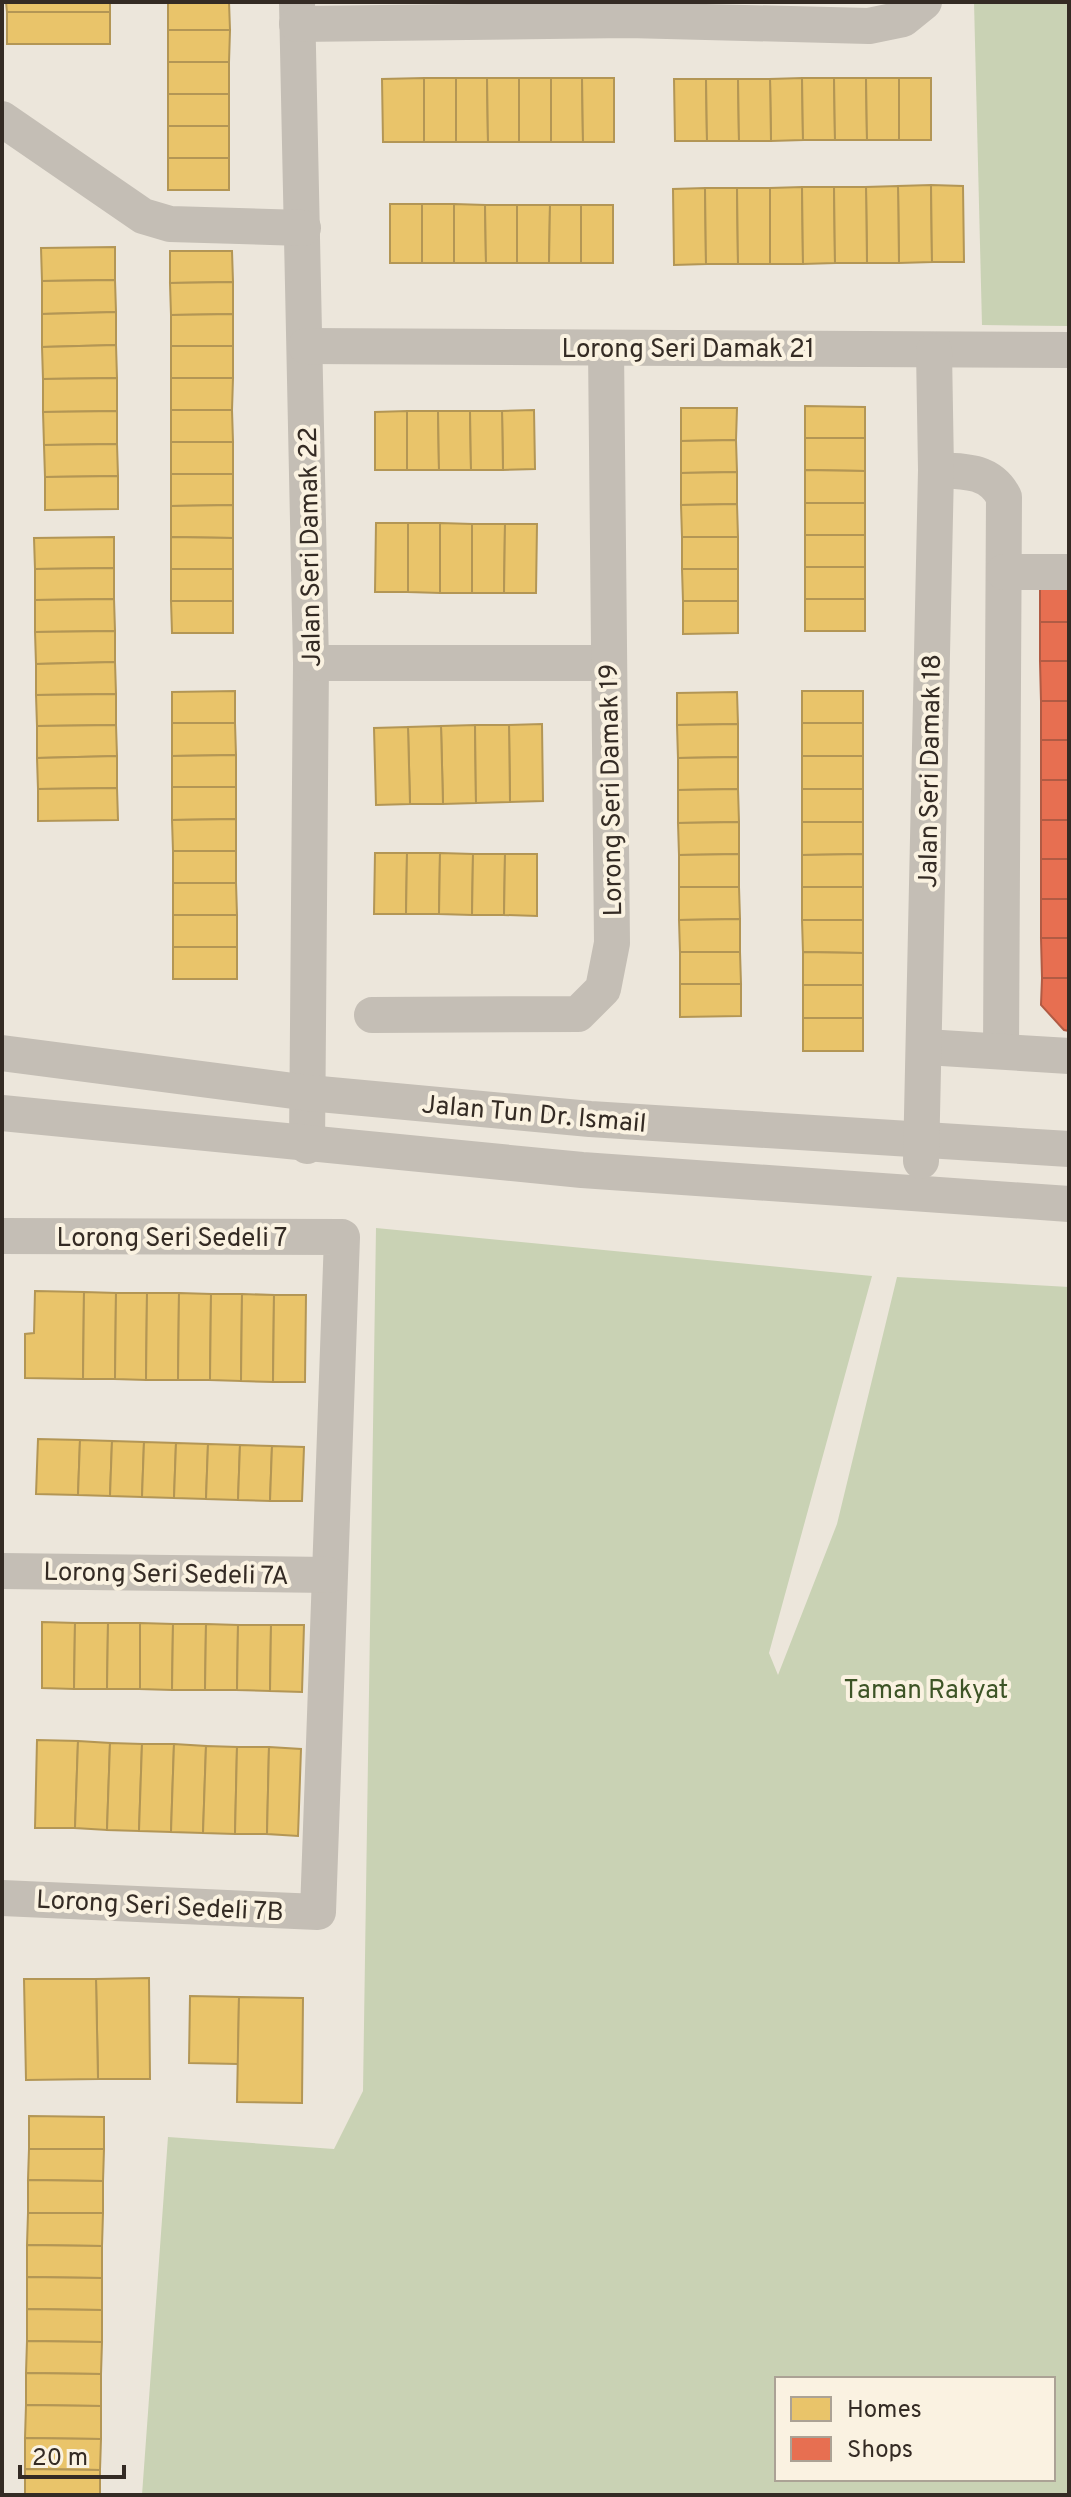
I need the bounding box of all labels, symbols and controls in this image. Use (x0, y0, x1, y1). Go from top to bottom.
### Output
street label: Lorong Seri Damak 21 (561, 334, 815, 367)
street label: Jalan Seri Damak 22 (293, 427, 330, 667)
street label: Jalan Seri Damak 18 (913, 654, 950, 888)
street label: Lorong Seri Damak 19 (594, 663, 631, 917)
street label: Jalan Tun Dr. Ismail (420, 1089, 648, 1142)
street label: Lorong Seri Sedeli 7 (57, 1223, 287, 1256)
street label: Lorong Seri Sedeli 7A (43, 1557, 289, 1594)
park label: Taman Rakyat (844, 1675, 1008, 1708)
street label: Lorong Seri Sedeli 7B (35, 1885, 284, 1930)
legend (775, 2377, 1055, 2481)
text: Homes (847, 2396, 922, 2426)
scale bar (20, 2429, 124, 2479)
text: Shops (847, 2436, 913, 2466)
text: 20 m (32, 2444, 88, 2474)

